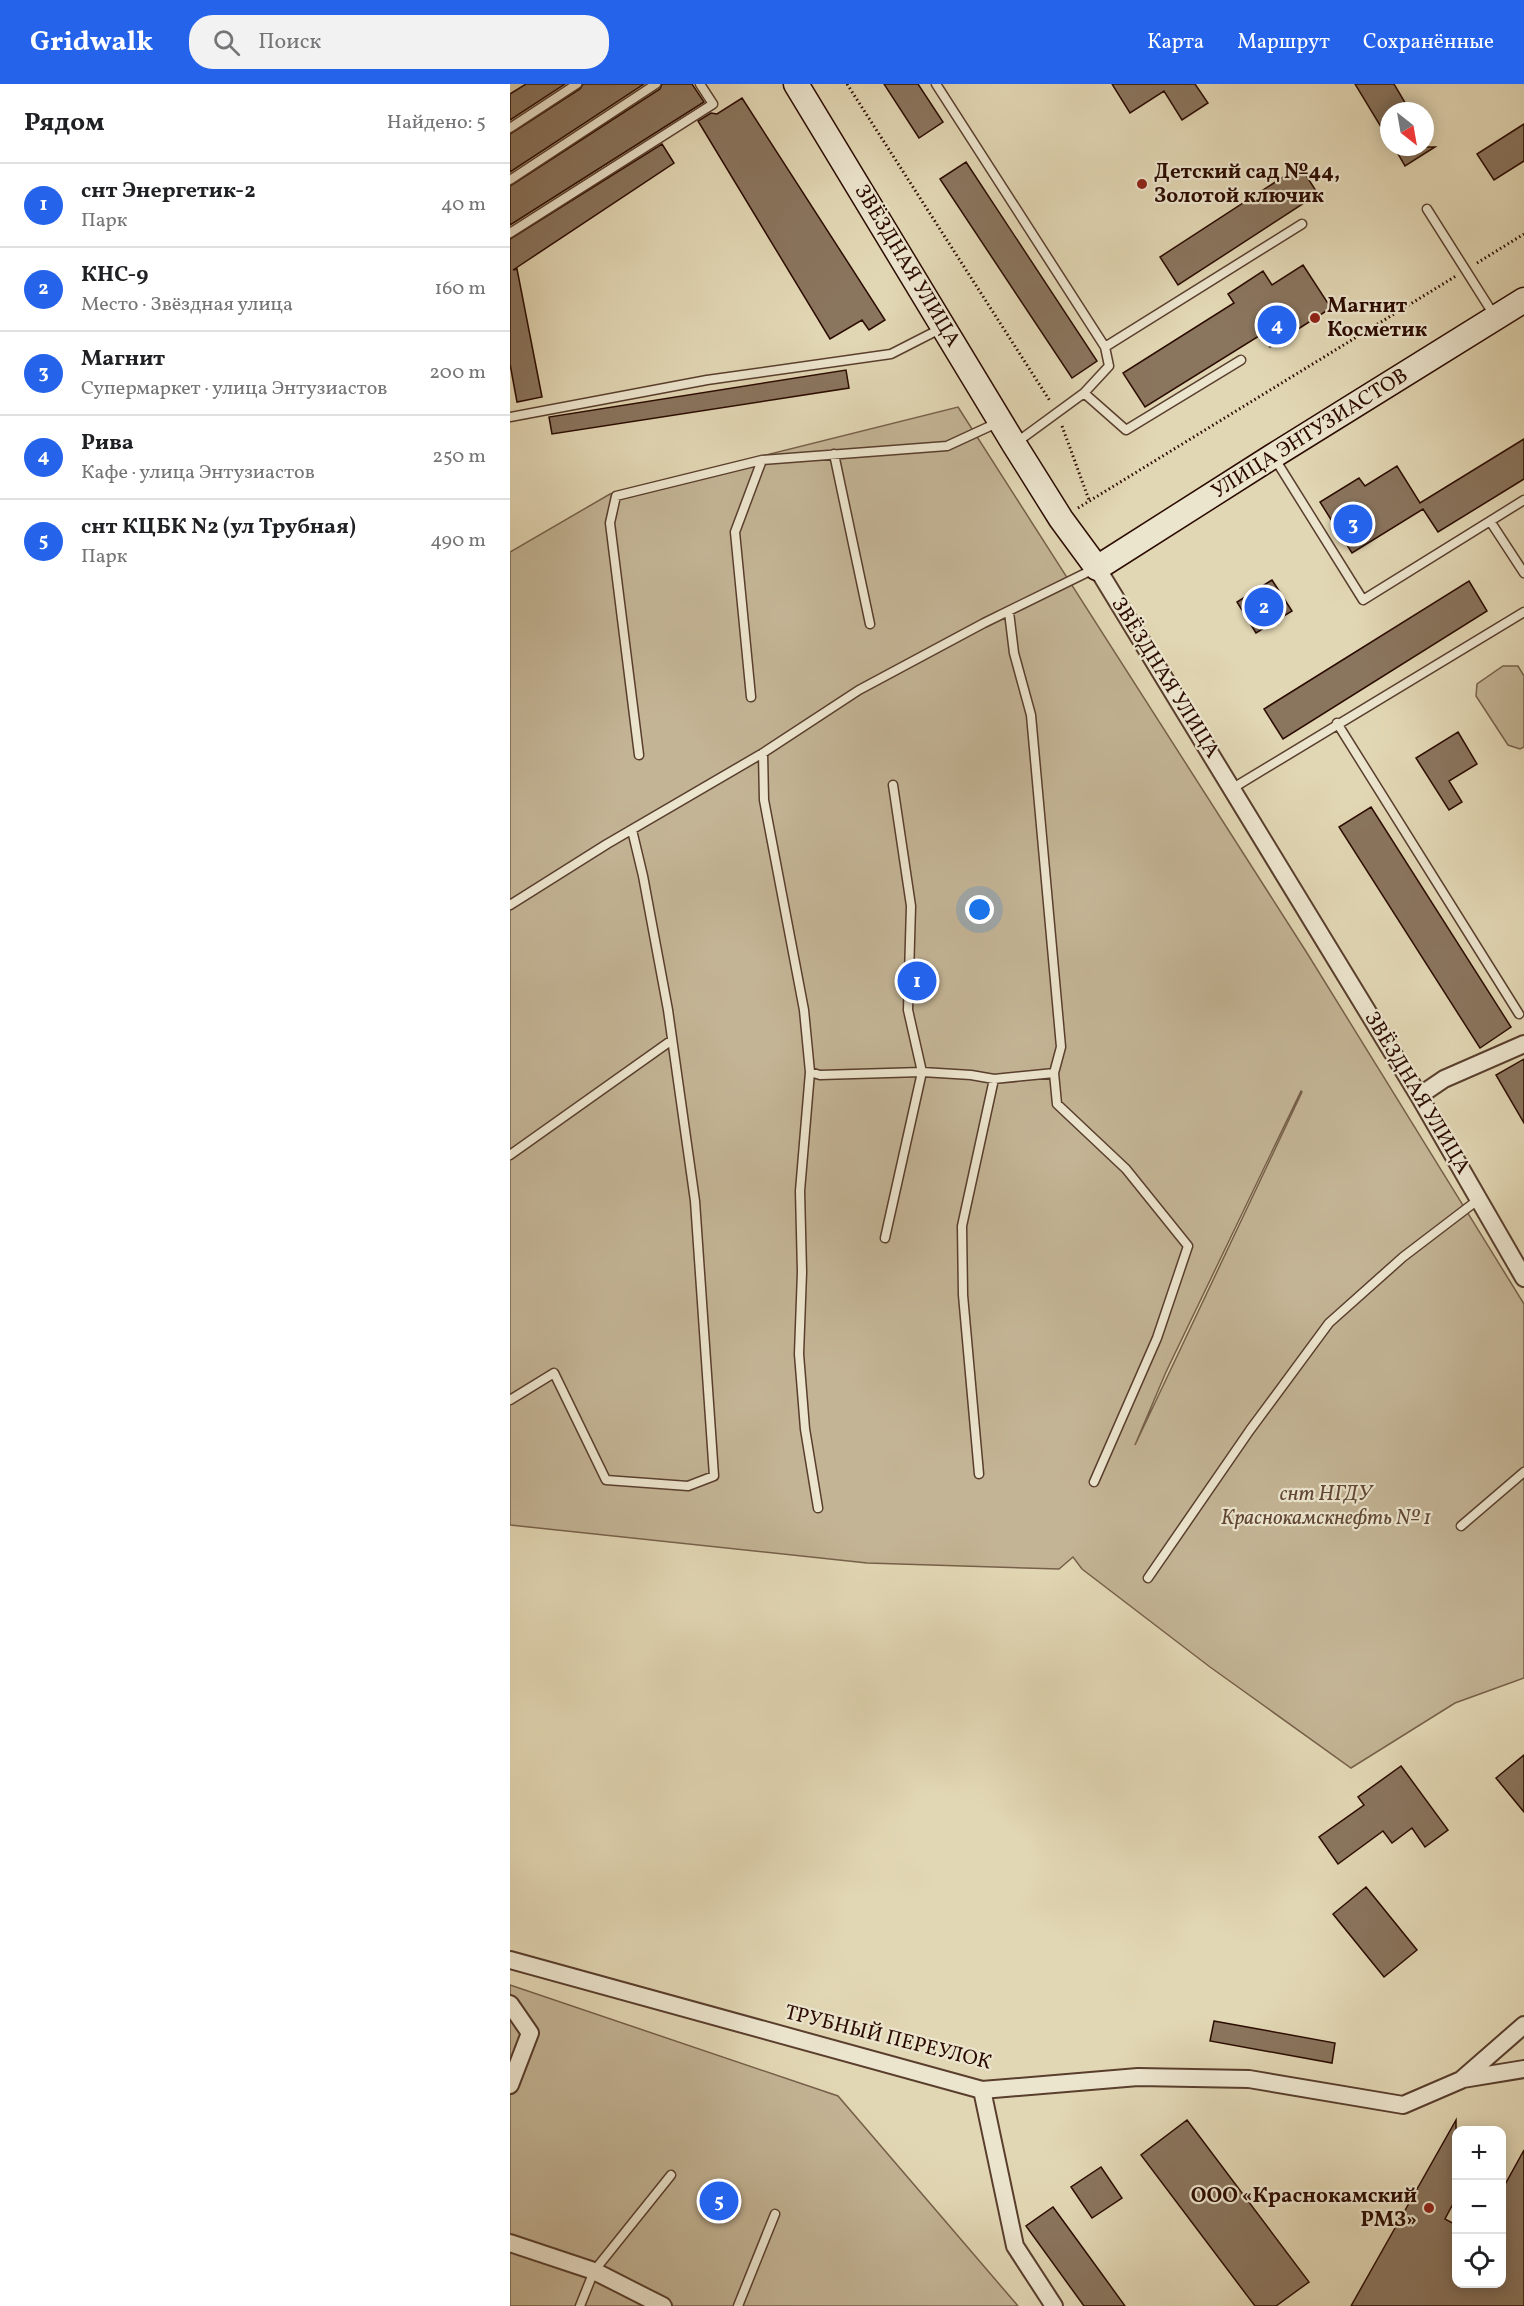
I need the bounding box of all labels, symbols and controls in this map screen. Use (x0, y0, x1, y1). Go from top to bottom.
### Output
search box (189, 15, 609, 69)
text: Gridwalk (30, 23, 153, 62)
icon: search (210, 26, 243, 59)
text: Поиск (258, 27, 321, 58)
text: Карта (1147, 28, 1204, 57)
text: Маршрут (1237, 28, 1330, 57)
text: Сохранённые (1363, 28, 1494, 57)
north arrow (1380, 102, 1434, 156)
text: Рядом (24, 105, 104, 141)
text: Найдено: 5 (387, 109, 486, 137)
place label: Детский сад №44, Золотой ключик (1154, 158, 1340, 211)
text: снт Энергетик-2 (81, 176, 256, 207)
marker: Детский сад №44, Золотой ключик (1135, 177, 1149, 191)
street label: ЗВЁЗДНАЯ УЛИЦА (847, 179, 967, 353)
text: 1 (39, 191, 48, 219)
text: 40 m (441, 191, 486, 219)
text: Парк (81, 207, 127, 235)
text: КНС-9 (81, 260, 149, 291)
text: 2 (38, 275, 49, 303)
text: 160 m (434, 275, 486, 303)
text: Место · Звёздная улица (81, 291, 293, 319)
place label: Магнит Косметик (1327, 292, 1428, 345)
pin: 4 (1258, 302, 1296, 348)
marker: Магнит Косметик (1308, 311, 1322, 325)
text: Магнит (81, 344, 165, 375)
text: 3 (38, 359, 49, 387)
text: 200 m (429, 359, 486, 387)
street label: УЛИЦА ЭНТУЗИАСТОВ (1206, 362, 1414, 506)
text: Супермаркет · улица Энтузиастов (81, 375, 387, 403)
text: Рива (81, 428, 134, 459)
text: 4 (37, 443, 50, 471)
text: 250 m (432, 443, 486, 471)
text: Кафе · улица Энтузиастов (81, 459, 315, 487)
pin: 3 (1334, 502, 1372, 546)
text: снт КЦБК N2 (ул Трубная) (81, 512, 356, 543)
text: 5 (39, 527, 48, 555)
text: 490 m (430, 527, 486, 555)
text: Парк (81, 543, 127, 571)
pin: 2 (1244, 584, 1284, 630)
street label: ЗВЁЗДНАЯ УЛИЦА (1104, 592, 1226, 764)
your location (965, 895, 994, 924)
pin: 1 (898, 958, 936, 1004)
street label: ЗВЁЗДНАЯ УЛИЦА (1357, 1006, 1477, 1180)
park label: снт НГДУ Краснокамскнефть № 1 (1221, 1480, 1431, 1533)
street label: ТРУБНЫЙ ПЕРЕУЛОК (781, 1998, 995, 2078)
map controls (1452, 2126, 1506, 2288)
button: + (1452, 2126, 1506, 2180)
pin: 5 (700, 2178, 738, 2224)
button: − (1452, 2180, 1506, 2234)
place label: ООО «Краснокамский РМЗ» (1191, 2182, 1417, 2235)
marker: ООО «Краснокамский РМЗ» (1422, 2201, 1436, 2215)
button: locate (1452, 2234, 1506, 2288)

